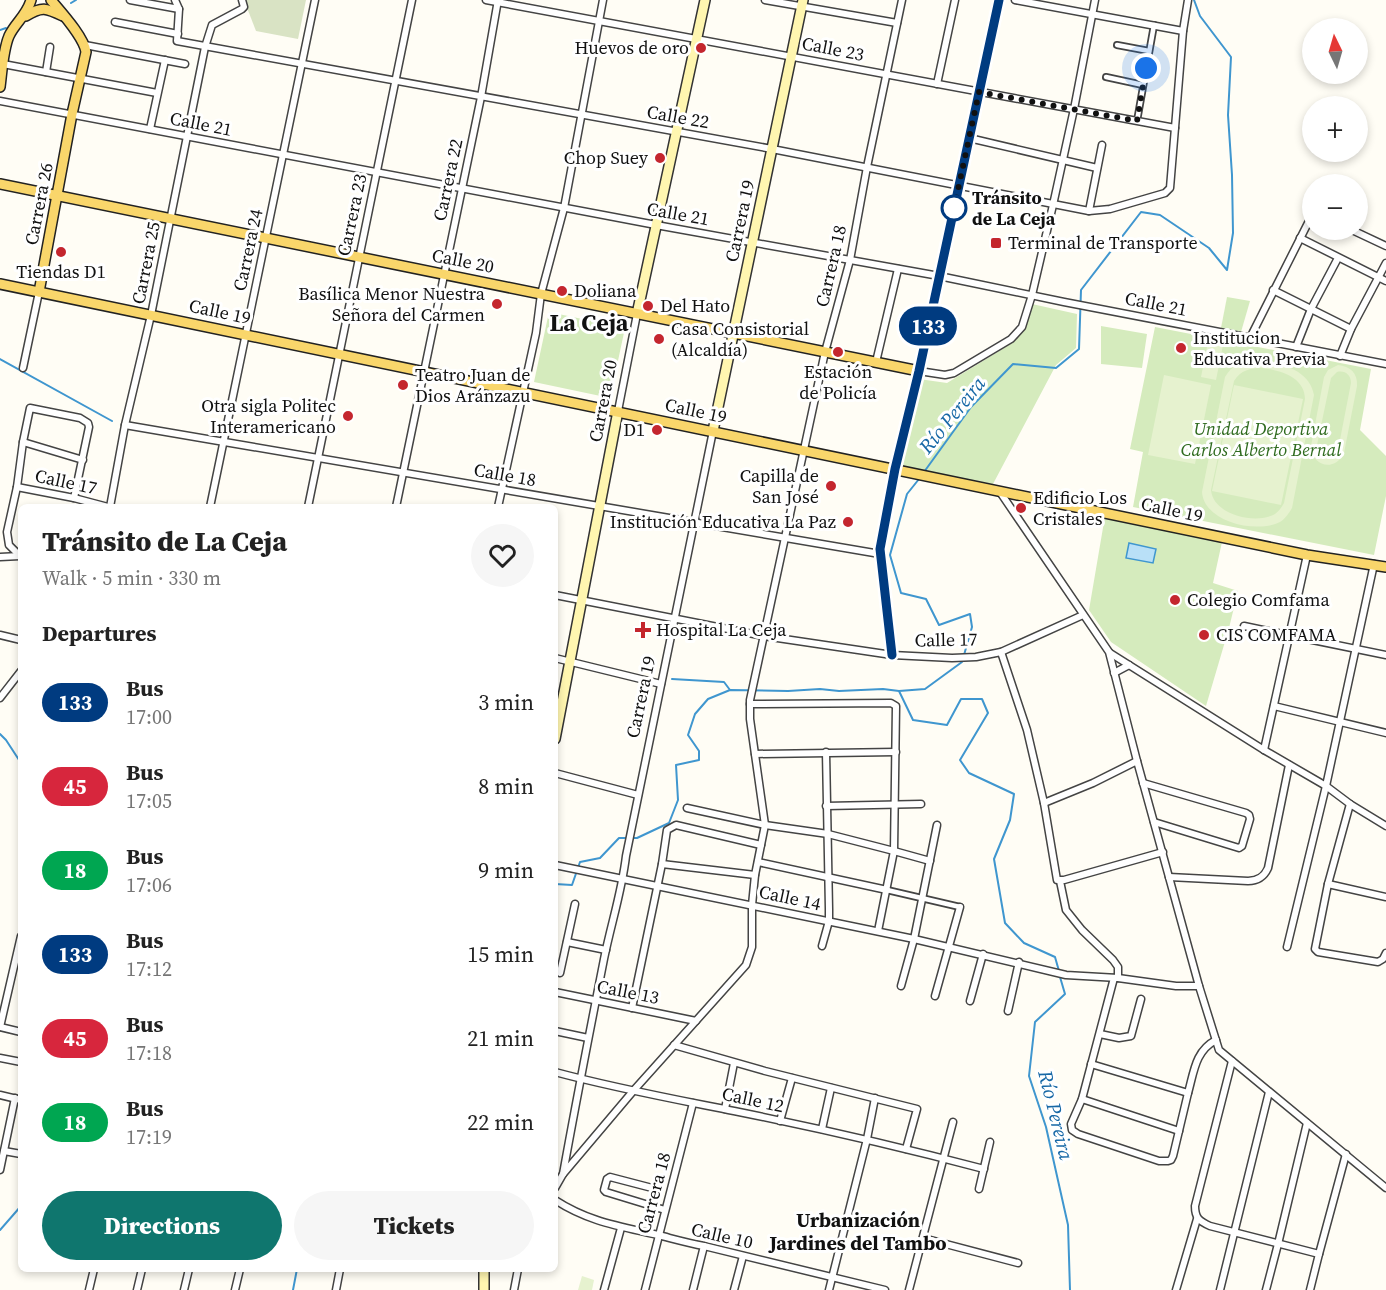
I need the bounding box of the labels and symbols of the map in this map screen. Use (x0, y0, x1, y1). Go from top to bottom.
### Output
north arrow (1302, 18, 1368, 84)
street label: Calle 23 (800, 30, 866, 67)
place label: Huevos de oro (574, 35, 689, 60)
marker: Huevos de oro (694, 41, 708, 55)
your location (1131, 53, 1161, 83)
street label: Calle 22 (645, 99, 711, 134)
street label: Calle 21 (168, 105, 234, 142)
street label: Carrera 22 (427, 136, 468, 223)
place label: Chop Suey (564, 145, 649, 170)
marker: Chop Suey (653, 151, 667, 165)
street label: Carrera 26 (18, 161, 59, 247)
street label: Carrera 23 (331, 171, 372, 258)
street label: Carrera 19 (719, 177, 760, 264)
place label: Tránsito de La Ceja (972, 185, 1056, 231)
marker: Tránsito de La Ceja (941, 195, 967, 221)
street label: Calle 21 (645, 196, 711, 231)
street label: Carrera 24 (227, 206, 268, 293)
street label: Carrera 25 (125, 220, 166, 306)
street label: Carrera 18 (809, 222, 852, 309)
place label: Terminal de Transporte (1008, 230, 1198, 255)
marker: Terminal de Transporte (989, 236, 1003, 250)
street label: Calle 20 (430, 242, 496, 279)
marker: Tiendas D1 (54, 245, 68, 259)
place label: Tiendas D1 (16, 259, 106, 284)
place label: Doliana (574, 278, 637, 303)
place label: Basílica Menor Nuestra Señora del Carmen (298, 281, 486, 327)
marker: Doliana (555, 284, 569, 298)
street label: Calle 21 (1123, 285, 1189, 322)
street label: Calle 19 (187, 293, 253, 330)
place label: Del Hato (660, 293, 730, 318)
marker: Basílica Menor Nuestra Señora del Carmen (490, 297, 504, 311)
marker: Del Hato (641, 299, 655, 313)
district label: La Ceja (549, 306, 629, 339)
line badge: 133 (894, 306, 962, 346)
place label: Casa Consistorial (Alcaldía) (671, 316, 809, 362)
place label: Institucion Educativa Previa (1193, 325, 1327, 371)
marker: Casa Consistorial (Alcaldía) (652, 332, 666, 346)
marker: Institucion Educativa Previa (1174, 341, 1188, 355)
marker: Estación de Policía (831, 345, 845, 359)
street label: Carrera 20 (582, 358, 623, 444)
place label: Estación de Policía (799, 359, 878, 405)
place label: Teatro Juan de Dios Aránzazu (415, 362, 530, 408)
water label: Río Pereira (912, 370, 992, 460)
marker: Teatro Juan de Dios Aránzazu (396, 378, 410, 392)
street label: Calle 19 (663, 392, 729, 429)
place label: Otra sigla Politec Interamericano (201, 393, 336, 439)
marker: Otra sigla Politec Interamericano (341, 409, 355, 423)
park label: Unidad Deportiva Carlos Alberto Bernal (1181, 416, 1341, 462)
place label: D1 (623, 417, 645, 442)
marker: D1 (650, 423, 664, 437)
street label: Calle 18 (472, 457, 538, 492)
street label: Calle 17 (33, 463, 99, 500)
place label: Capilla de San José (740, 463, 819, 509)
marker: Capilla de San José (824, 479, 838, 493)
place label: Edificio Los Cristales (1033, 485, 1127, 531)
street label: Calle 19 (1139, 491, 1205, 528)
marker: Edificio Los Cristales (1014, 501, 1028, 515)
place label: Institución Educativa La Paz (610, 509, 836, 534)
marker: Institución Educativa La Paz (841, 515, 855, 529)
place label: Colegio Comfama (1187, 587, 1330, 612)
marker: Colegio Comfama (1168, 593, 1182, 607)
place label: Hospital La Ceja (656, 617, 787, 642)
marker: Hospital La Ceja (634, 621, 652, 639)
place label: CIS COMFAMA (1216, 622, 1337, 647)
street label: Calle 17 (914, 626, 978, 653)
marker: CIS COMFAMA (1197, 628, 1211, 642)
street label: Carrera 19 (620, 653, 661, 740)
street label: Calle 14 (757, 879, 823, 916)
street label: Calle 13 (595, 973, 661, 1010)
water label: Río Pereira (1031, 1066, 1081, 1163)
street label: Calle 12 (720, 1081, 786, 1118)
street label: Carrera 18 (631, 1149, 676, 1236)
district label: Urbanización Jardines del Tambo (767, 1206, 947, 1257)
street label: Calle 10 (689, 1216, 755, 1255)

